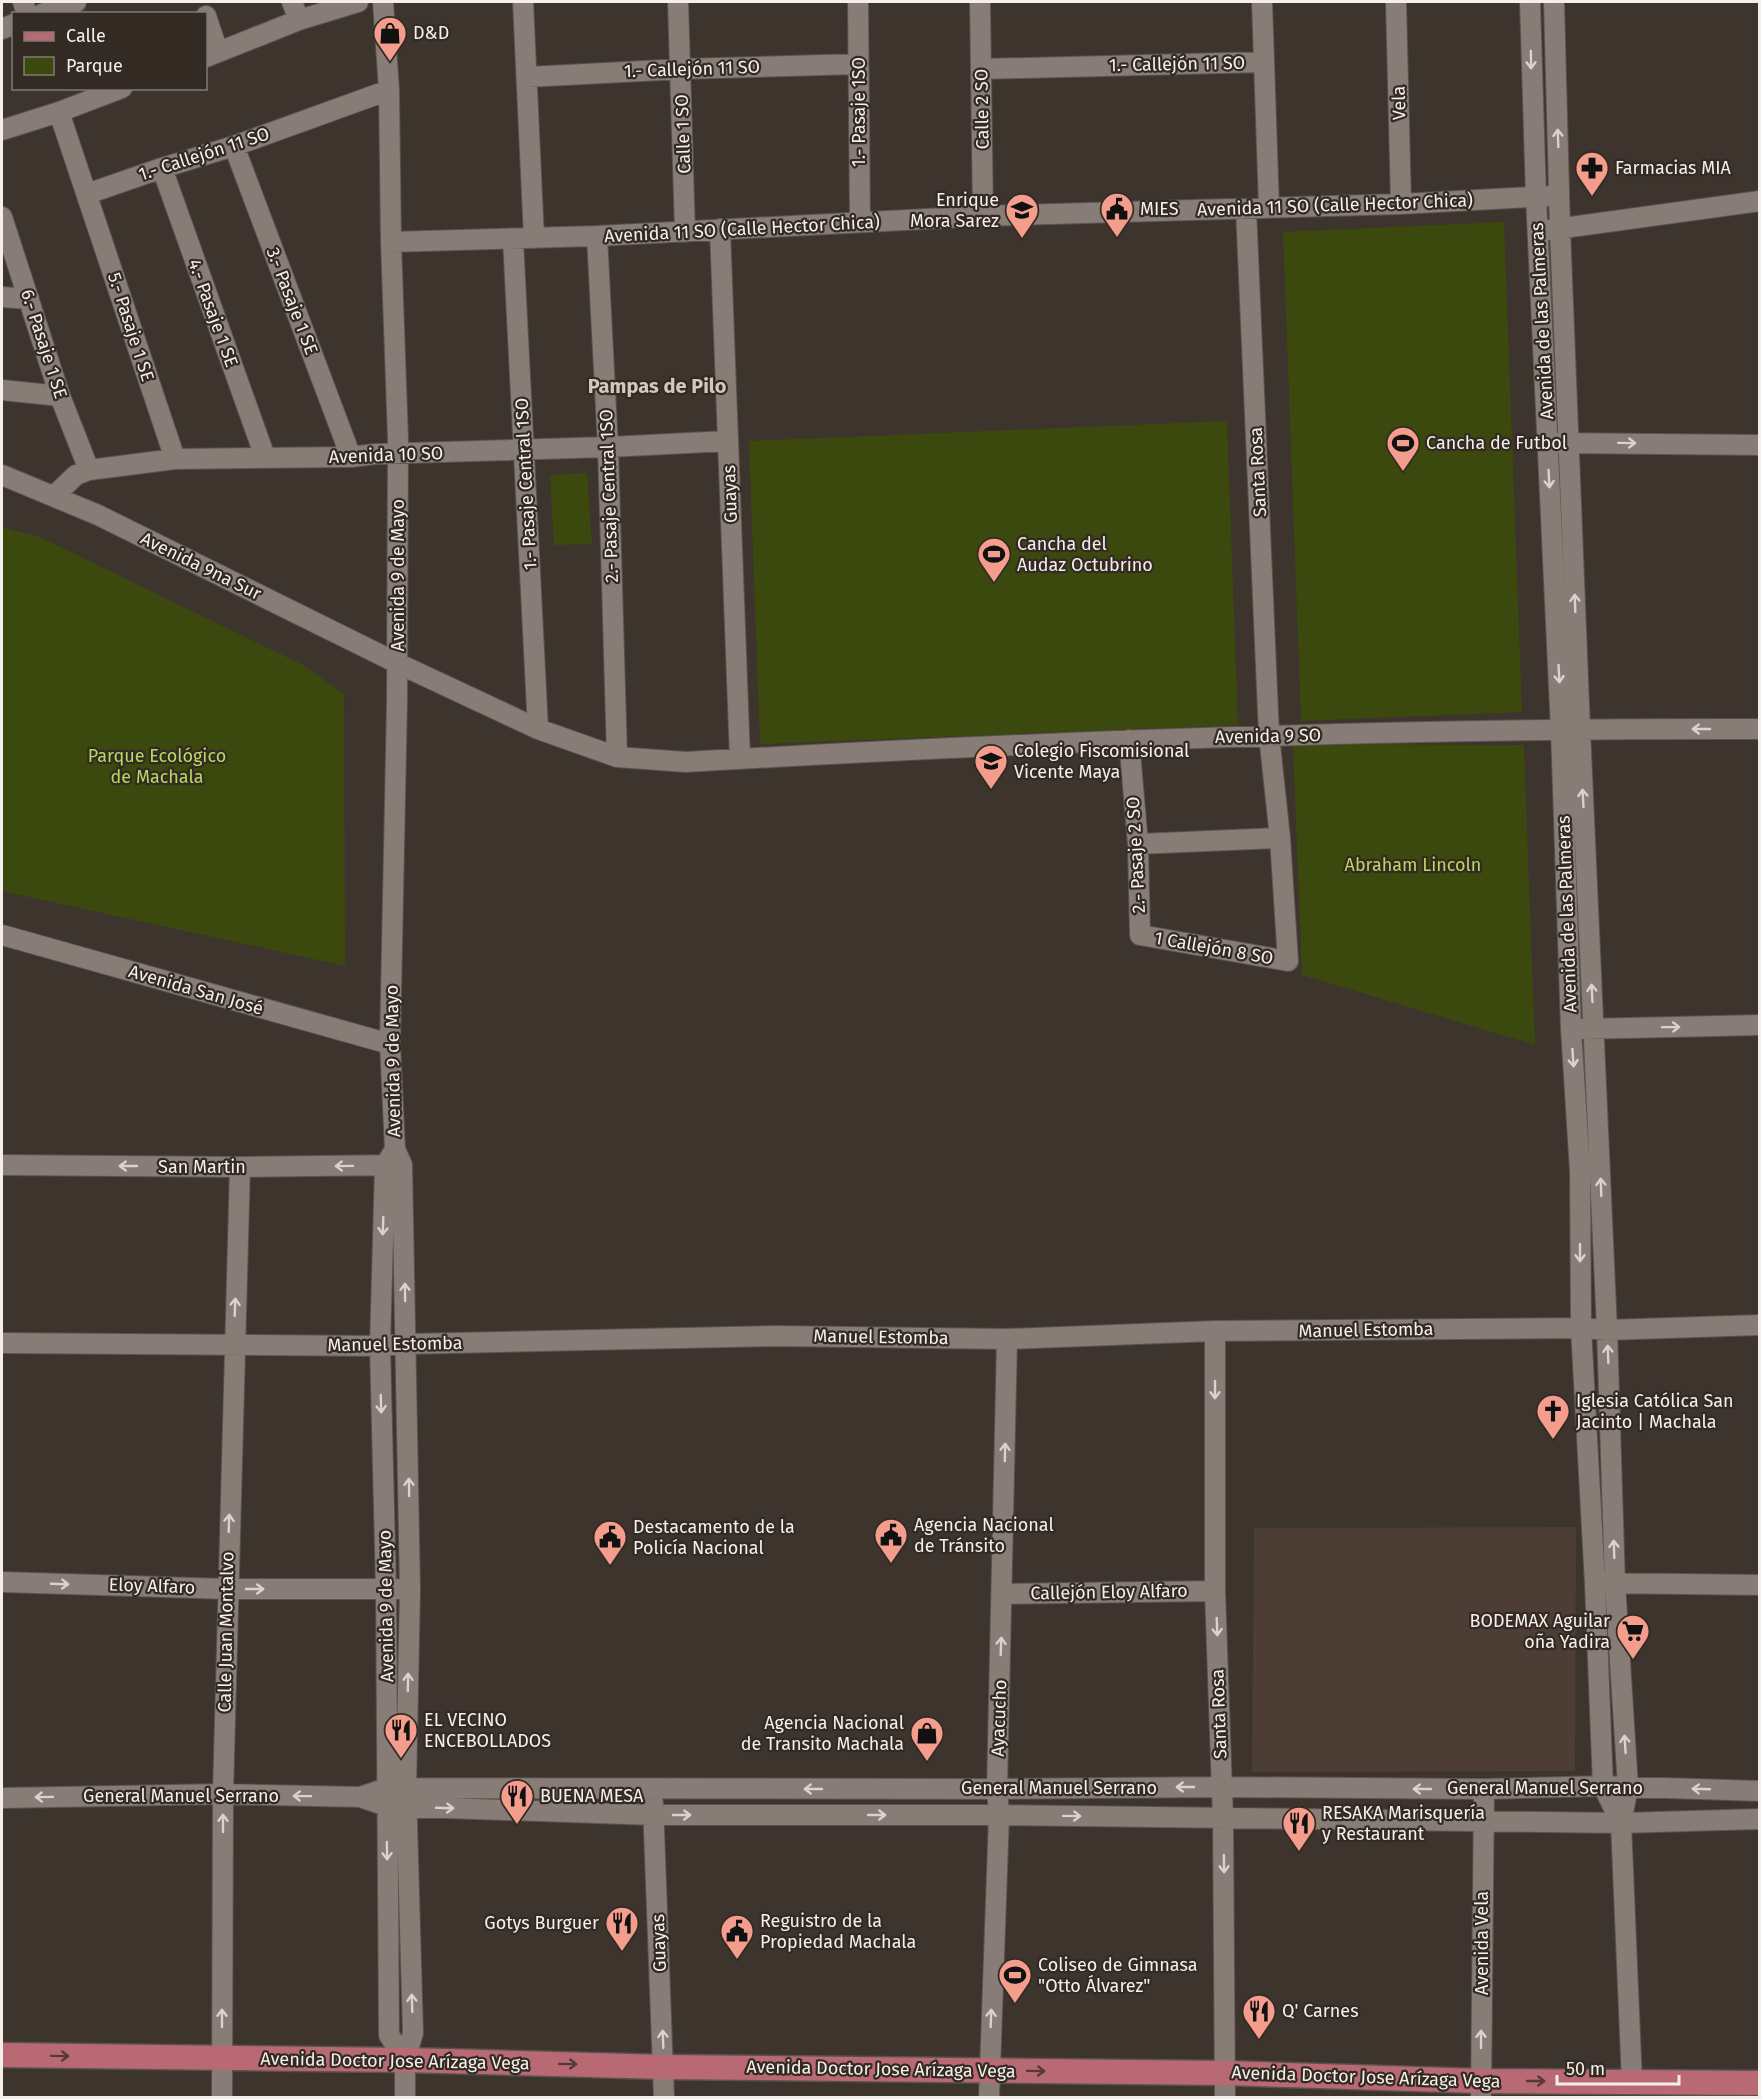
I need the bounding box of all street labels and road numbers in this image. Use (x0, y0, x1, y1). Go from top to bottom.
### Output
street label: 1.- Callejón 11 SO (1109, 52, 1245, 76)
street label: 1.- Callejón 11 SO (624, 56, 760, 82)
street label: 1.- Pasaje 1SO (848, 57, 870, 167)
street label: Calle 2 SO (970, 69, 994, 149)
street label: Vela (1388, 86, 1410, 120)
street label: Calle 1 SO (671, 94, 695, 174)
street label: 1.- Callejón 11 SO (136, 122, 272, 186)
street label: Avenida 11 SO (Calle Hector Chica) (1197, 189, 1473, 221)
street label: Avenida 11 SO (Calle Hector Chica) (604, 211, 881, 247)
street label: Avenida de las Palmeras (1526, 222, 1558, 420)
street label: 3.- Pasaje 1 SE (261, 244, 323, 358)
street label: 4.- Pasaje 1 SE (183, 256, 243, 370)
street label: 5.- Pasaje 1 SE (103, 270, 159, 384)
street label: 6.- Pasaje 1 SE (16, 287, 72, 401)
street label: 1.- Pasaje Central 1SO (511, 397, 541, 571)
street label: 2.- Pasaje Central 1SO (595, 409, 623, 583)
street label: Santa Rosa (1245, 426, 1271, 518)
street label: Avenida 10 SO (328, 442, 444, 468)
street label: Guayas (718, 465, 742, 523)
street label: Avenida 9 de Mayo (387, 499, 409, 651)
street label: Avenida 9na Sur (137, 527, 265, 605)
street label: Avenida 9 SO (1215, 724, 1321, 748)
street label: 2.- Pasaje 2 SO (1122, 796, 1150, 914)
street label: Avenida de las Palmeras (1553, 815, 1581, 1013)
street label: 1 Callejón 8 SO (1153, 927, 1275, 969)
street label: Avenida San José (126, 960, 266, 1020)
street label: Avenida 9 de Mayo (381, 985, 405, 1137)
street label: San Martin (158, 1156, 246, 1178)
street label: Manuel Estomba (1298, 1318, 1434, 1342)
street label: Manuel Estomba (813, 1325, 949, 1349)
street label: Manuel Estomba (327, 1332, 463, 1356)
street label: Avenida 9 de Mayo (374, 1530, 398, 1682)
street label: Calle Juan Montalvo (214, 1551, 238, 1713)
street label: Eloy Alfaro (108, 1573, 196, 1599)
street label: Callejón Eloy Alfaro (1030, 1580, 1188, 1604)
street label: Santa Rosa (1206, 1669, 1232, 1759)
street label: Ayacucho (987, 1679, 1011, 1757)
street label: General Manuel Serrano (961, 1777, 1157, 1799)
street label: General Manuel Serrano (1447, 1777, 1643, 1799)
street label: General Manuel Serrano (83, 1785, 279, 1807)
street label: Avenida Vela (1471, 1891, 1493, 1995)
street label: Guayas (647, 1914, 671, 1972)
street label: Avenida Doctor Jose Arízaga Vega (260, 2048, 530, 2074)
street label: Avenida Doctor Jose Arízaga Vega (746, 2056, 1016, 2082)
street label: Avenida Doctor Jose Arízaga Vega (1231, 2061, 1501, 2093)

